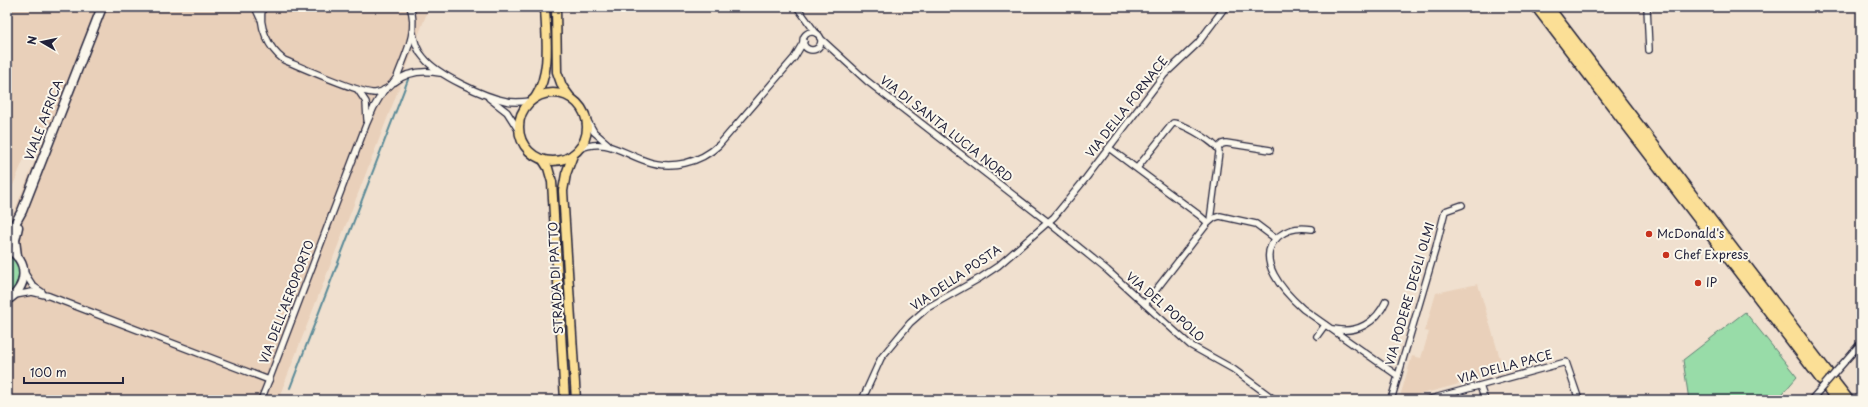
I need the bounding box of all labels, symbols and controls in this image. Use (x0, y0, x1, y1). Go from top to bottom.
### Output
north arrow (22, 22, 62, 62)
text: N (23, 34, 41, 46)
street label: VIA DELLA FORNACE (1081, 51, 1172, 161)
street label: VIA DI SANTA LUCIA NORD (876, 71, 1017, 186)
street label: VIALE AFRICA (19, 77, 67, 163)
street label: VIA PODERE DEGLI OLMI (1380, 220, 1438, 368)
street label: STRADA DI PATTO (543, 221, 567, 335)
place label: McDonald's (1657, 224, 1725, 242)
marker: McDonald's (1644, 229, 1654, 239)
street label: VIA DELL'AEROPORTO (254, 237, 318, 366)
street label: VIA DELLA POSTA (906, 240, 1004, 314)
place label: Chef Express (1674, 245, 1749, 263)
marker: Chef Express (1661, 250, 1671, 260)
street label: VIA DEL POPOLO (1122, 267, 1209, 345)
place label: IP (1706, 273, 1717, 291)
marker: IP (1693, 278, 1703, 288)
street label: VIA DELLA PACE (1455, 345, 1554, 387)
scale bar (24, 359, 123, 385)
text: 100 m (30, 363, 67, 381)

